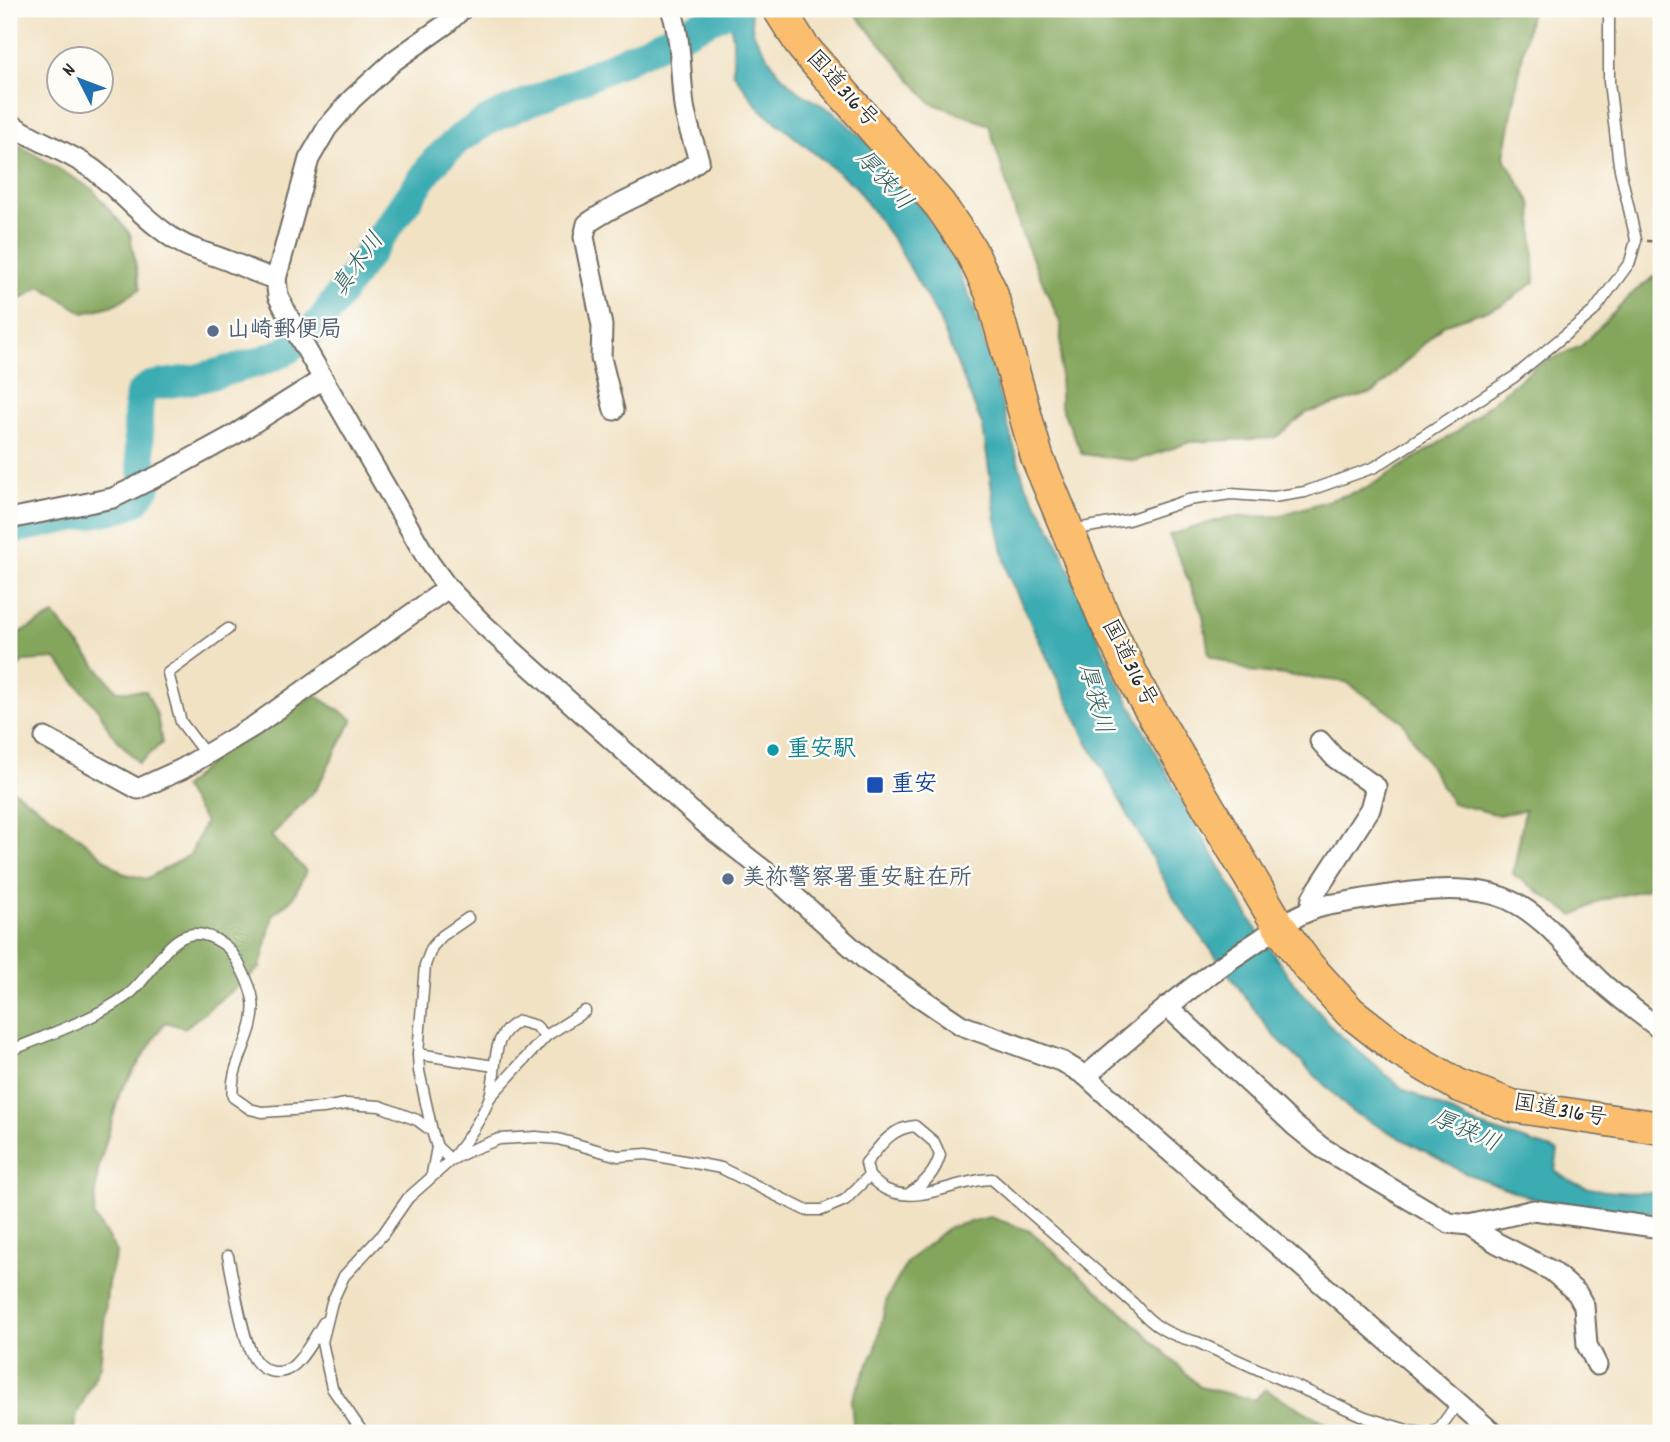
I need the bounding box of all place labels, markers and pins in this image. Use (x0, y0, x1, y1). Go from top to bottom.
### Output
place label: 山崎郵便局 (227, 315, 342, 348)
marker: 山崎郵便局 (205, 323, 221, 339)
place label: 重安駅 (787, 734, 856, 767)
marker: 重安駅 (765, 742, 781, 758)
place label: 重安 (891, 769, 937, 802)
marker: 重安 (865, 775, 885, 795)
place label: 美祢警察署重安駐在所 (742, 863, 972, 896)
marker: 美祢警察署重安駐在所 (720, 871, 736, 887)

